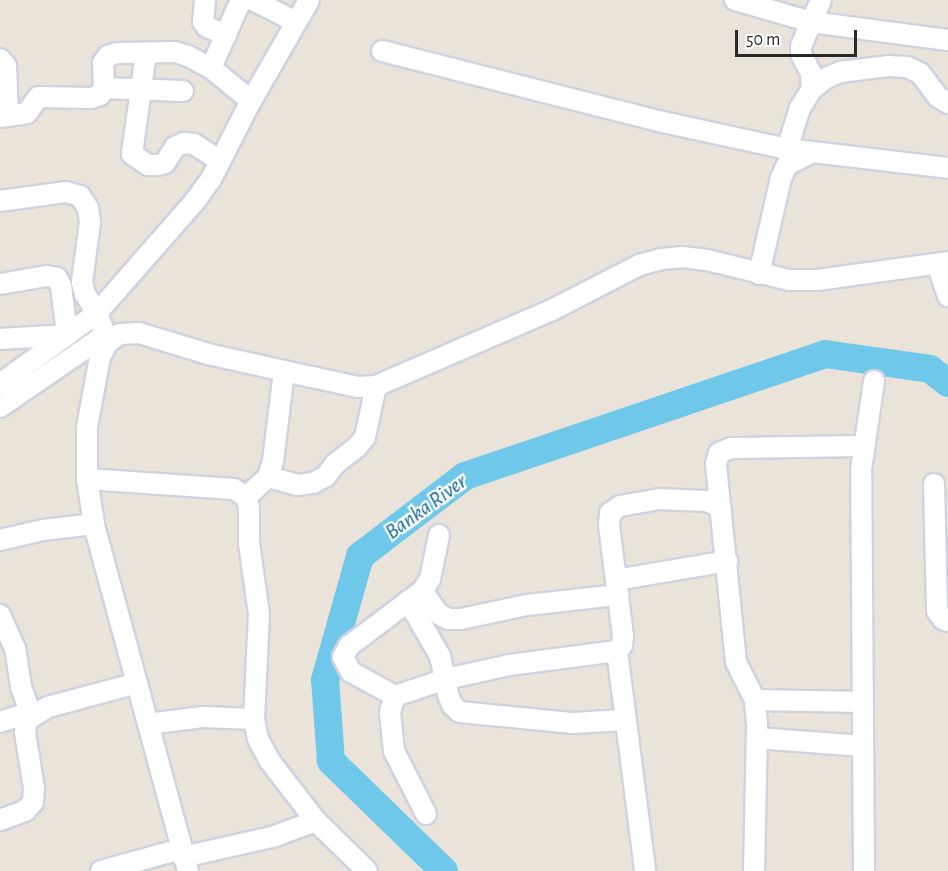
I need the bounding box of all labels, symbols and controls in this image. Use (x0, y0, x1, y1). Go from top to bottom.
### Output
scale bar (738, 18, 860, 56)
text: 50 m (746, 31, 780, 49)
water label: Banka River (380, 469, 472, 545)

